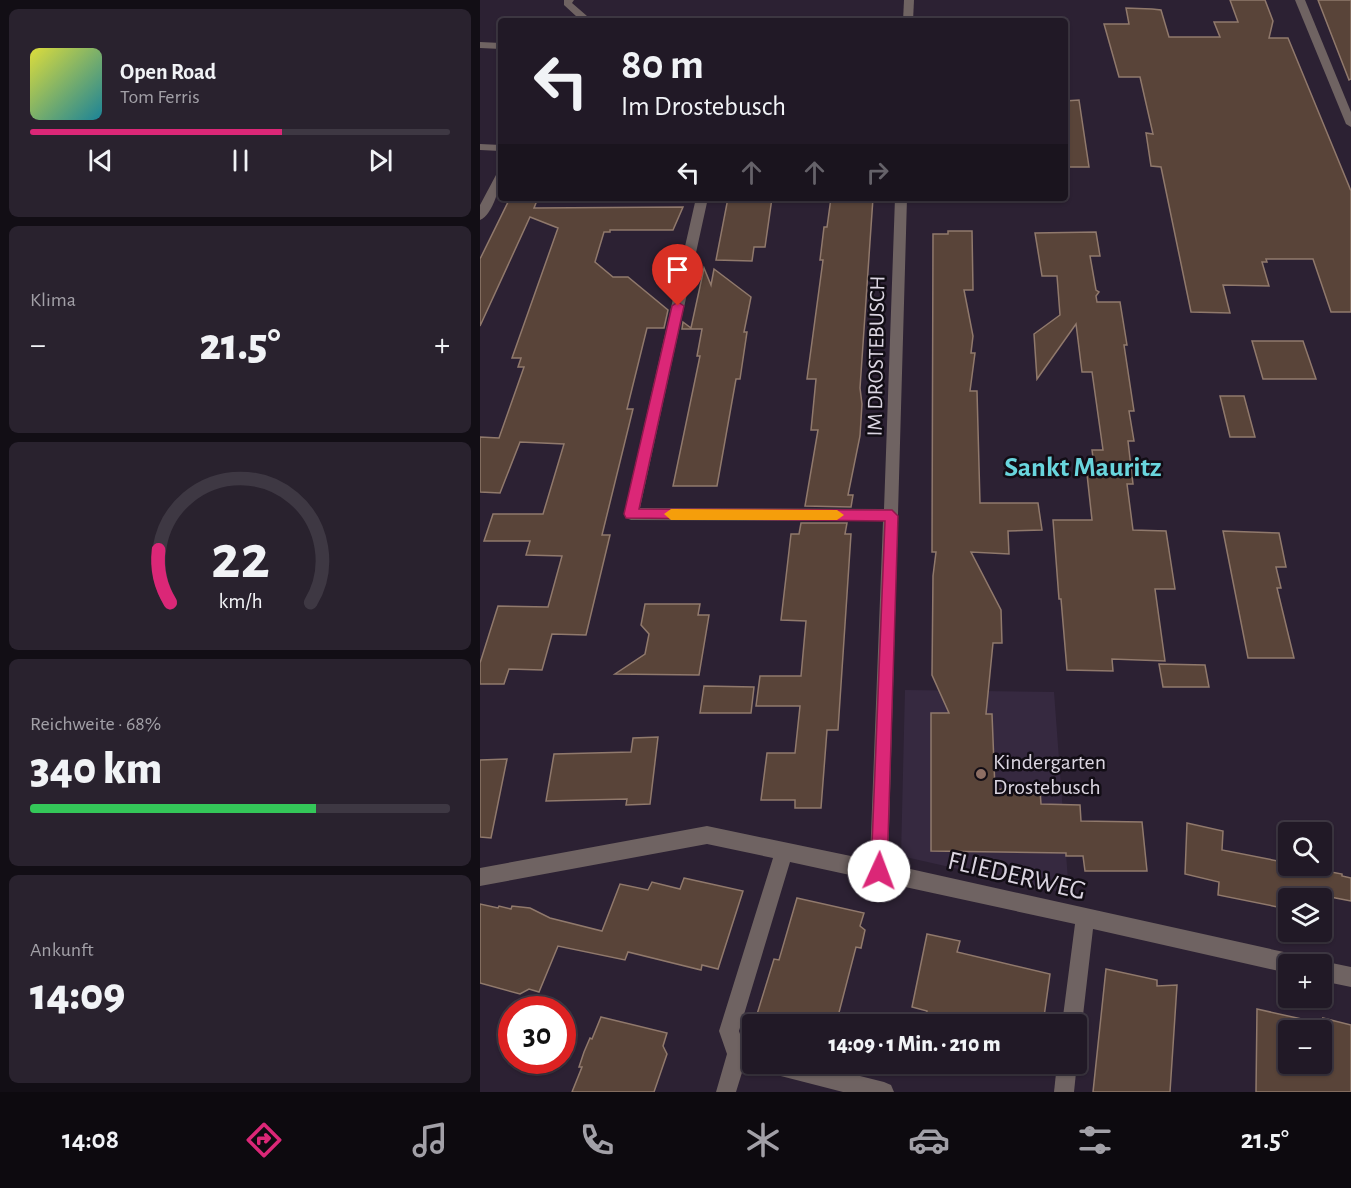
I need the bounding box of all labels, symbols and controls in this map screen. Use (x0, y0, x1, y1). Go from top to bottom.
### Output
icon: left (522, 42, 600, 120)
text: 80 m (621, 44, 704, 86)
text: Open Road (120, 61, 216, 83)
text: Tom Ferris (120, 87, 200, 107)
text: Im Drostebusch (621, 93, 786, 120)
icon: previous (84, 144, 117, 177)
icon: pause (224, 144, 257, 177)
icon: next (364, 144, 397, 177)
icon: left (672, 156, 705, 189)
icon: ahead (735, 156, 768, 189)
icon: ahead (798, 156, 831, 189)
icon: right (861, 156, 894, 189)
pin (652, 244, 703, 306)
icon: arrive (661, 253, 694, 286)
street label: IM DROSTEBUSCH (864, 275, 888, 437)
text: Klima (30, 290, 76, 310)
text: 21.5° (199, 323, 281, 368)
text: − (30, 329, 46, 362)
text: + (434, 329, 450, 362)
district label: Sankt Mauritz (1004, 454, 1162, 482)
text: 22 (211, 527, 269, 589)
text: km/h (218, 591, 262, 612)
text: Reichweite · 68% (30, 714, 161, 734)
text: 340 km (30, 747, 162, 792)
place label: Kindergarten Drostebusch (993, 751, 1106, 798)
marker: Kindergarten Drostebusch (974, 767, 988, 781)
map controls (1278, 822, 1332, 1074)
button: search (1278, 822, 1332, 876)
position arrow (847, 839, 911, 903)
street label: FLIEDERWEG (945, 846, 1089, 904)
button: layers (1278, 888, 1332, 942)
text: Ankunft (30, 940, 94, 960)
button: + (1278, 954, 1332, 1008)
text: 14:09 (30, 973, 125, 1018)
speed limit sign: 30 (498, 996, 576, 1074)
button: − (1278, 1020, 1332, 1074)
text: 14:09 · 1 Min. · 210 m (828, 1033, 1001, 1055)
icon: directions (243, 1119, 285, 1161)
icon: music (409, 1119, 451, 1161)
icon: phone (576, 1119, 618, 1161)
icon: climate (742, 1119, 784, 1161)
icon: car (908, 1119, 950, 1161)
icon: filters (1074, 1119, 1116, 1161)
text: 14:08 (62, 1126, 119, 1153)
text: 21.5° (1241, 1126, 1289, 1153)

